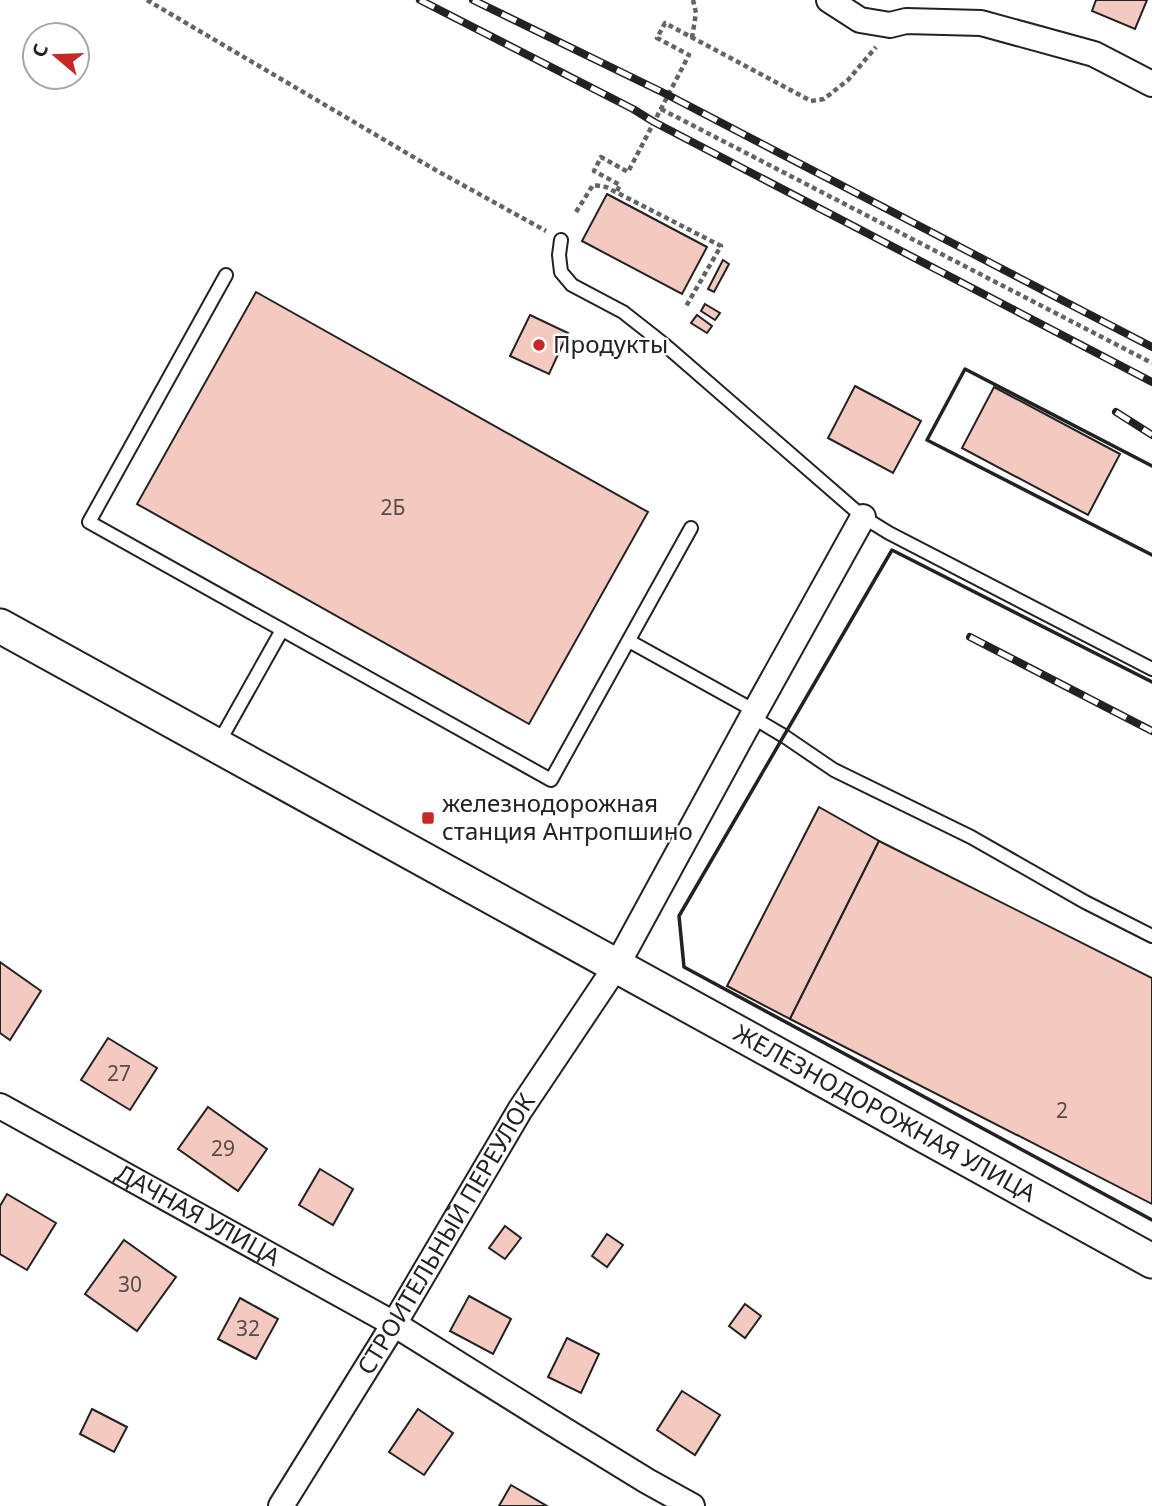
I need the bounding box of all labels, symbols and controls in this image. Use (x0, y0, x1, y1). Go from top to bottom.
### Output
north arrow (21, 21, 91, 91)
text: С (26, 40, 54, 60)
place label: Продукты (553, 327, 668, 360)
marker: Продукты (531, 337, 547, 353)
house number: 2Б (381, 493, 405, 521)
place label: железнодорожная станция Антропшино (442, 786, 693, 847)
marker: железнодорожная станция Антропшино (420, 810, 436, 826)
street label: ЖЕЛЕЗНОДОРОЖНАЯ УЛИЦА (728, 1016, 1043, 1209)
house number: 27 (107, 1059, 131, 1087)
street label: СТРОИТЕЛЬНЫЙ ПЕРЕУЛОК (349, 1086, 542, 1380)
house number: 2 (1056, 1096, 1068, 1124)
house number: 29 (211, 1134, 235, 1162)
street label: ДАЧНАЯ УЛИЦА (110, 1155, 287, 1273)
house number: 30 (118, 1270, 142, 1298)
house number: 32 (236, 1314, 260, 1342)

